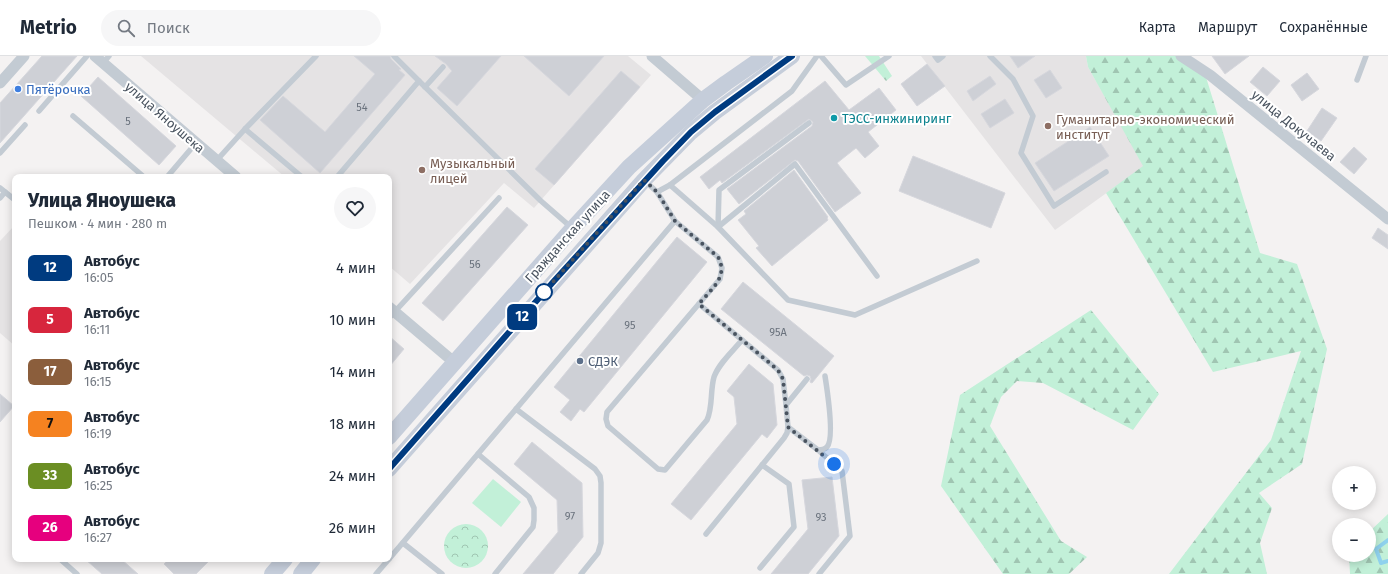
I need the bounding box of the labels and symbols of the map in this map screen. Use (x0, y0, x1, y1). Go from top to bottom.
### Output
street label: улица Яноушека (122, 79, 207, 156)
place label: Пятёрочка (26, 82, 91, 97)
marker: Пятёрочка (13, 84, 23, 94)
street label: улица Докучаева (1249, 87, 1339, 164)
house number: 54 (356, 101, 368, 114)
place label: ТЭСС-инжиниринг (842, 111, 952, 126)
place label: Гуманитарно-экономический институт (1056, 112, 1235, 142)
marker: ТЭСС-инжиниринг (829, 113, 839, 123)
house number: 5 (125, 115, 131, 128)
marker: Гуманитарно-экономический институт (1043, 121, 1053, 131)
place label: Музыкальный лицей (430, 156, 515, 186)
marker: Музыкальный лицей (417, 165, 427, 175)
street label: Гражданская улица (522, 187, 613, 286)
house number: 56 (469, 258, 481, 271)
unlabelled marker (535, 283, 553, 301)
line badge: 12 (504, 304, 540, 330)
house number: 95 (624, 319, 636, 332)
house number: 95А (769, 326, 787, 339)
place label: СДЭК (588, 354, 618, 369)
marker: СДЭК (575, 356, 585, 366)
your location (824, 454, 844, 474)
house number: 97 (565, 510, 575, 523)
house number: 93 (815, 511, 827, 524)

